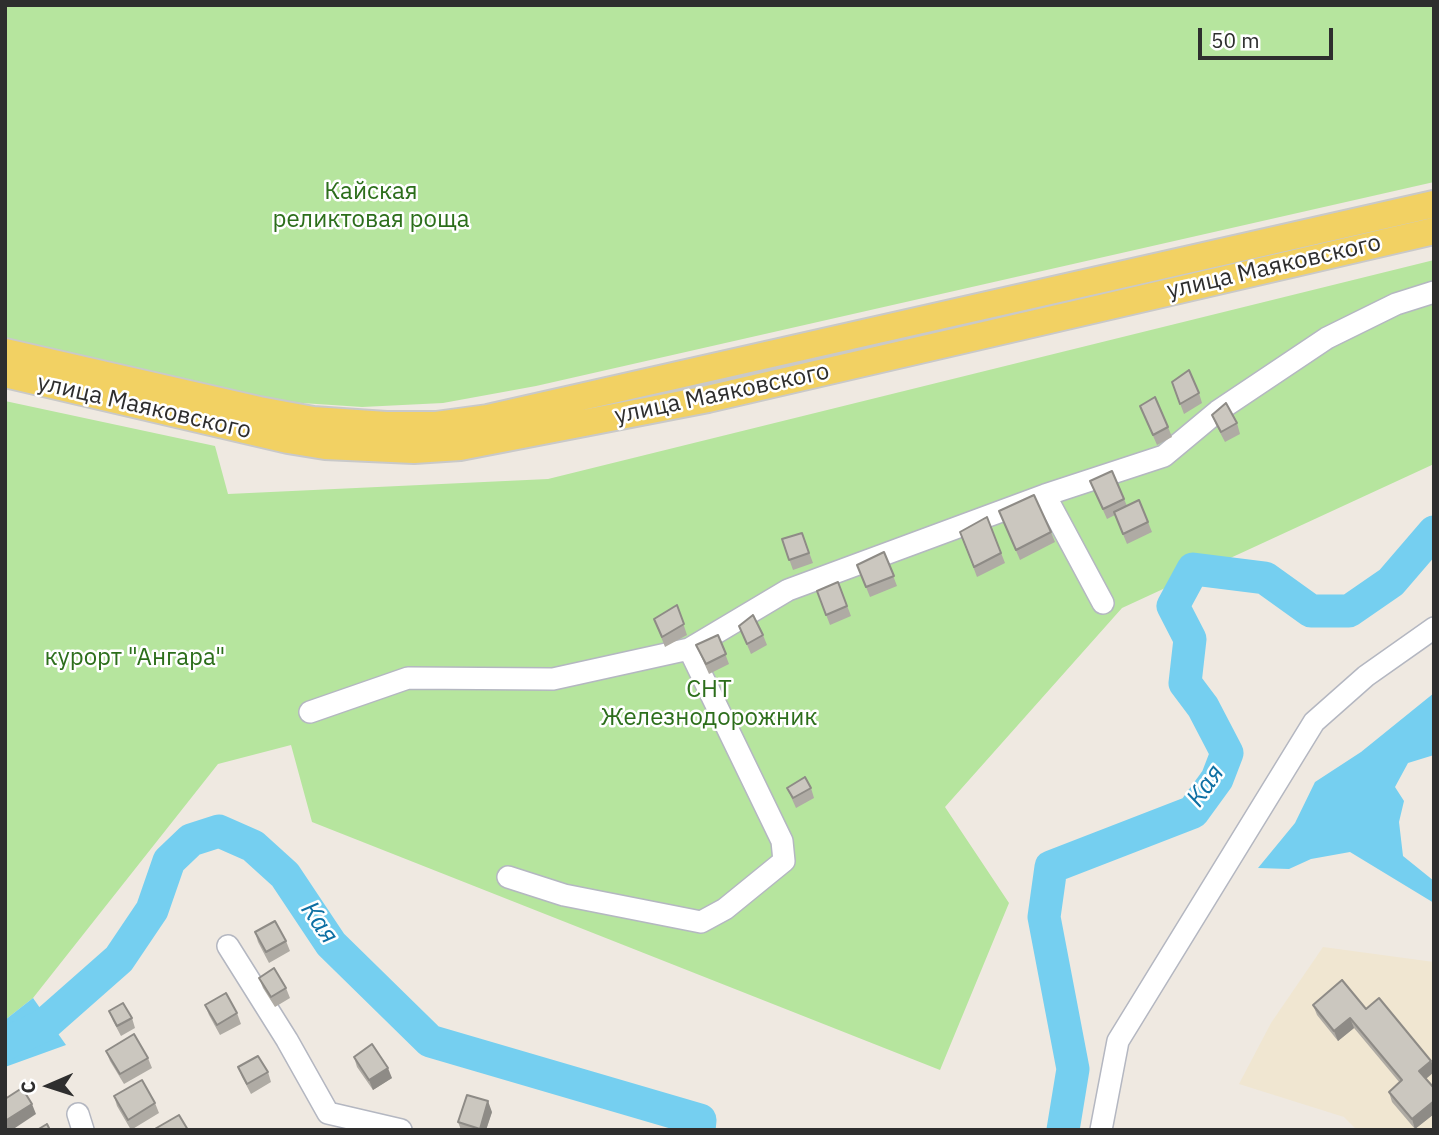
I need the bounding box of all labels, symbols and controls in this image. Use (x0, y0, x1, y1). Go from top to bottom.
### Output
scale bar (1201, 14, 1336, 58)
text: 50 m (1211, 26, 1260, 54)
park label: Кайская реликтовая роща (273, 178, 469, 234)
street label: улица Маяковского (1164, 228, 1384, 306)
street label: улица Маяковского (612, 357, 832, 431)
street label: улица Маяковского (34, 368, 254, 446)
park label: курорт "Ангара" (45, 644, 225, 672)
park label: СНТ Железнодорожник (601, 676, 817, 732)
water label: Кая (1180, 759, 1232, 813)
water label: Кая (293, 896, 345, 950)
north arrow (14, 1051, 84, 1121)
text: С (16, 1080, 40, 1094)

